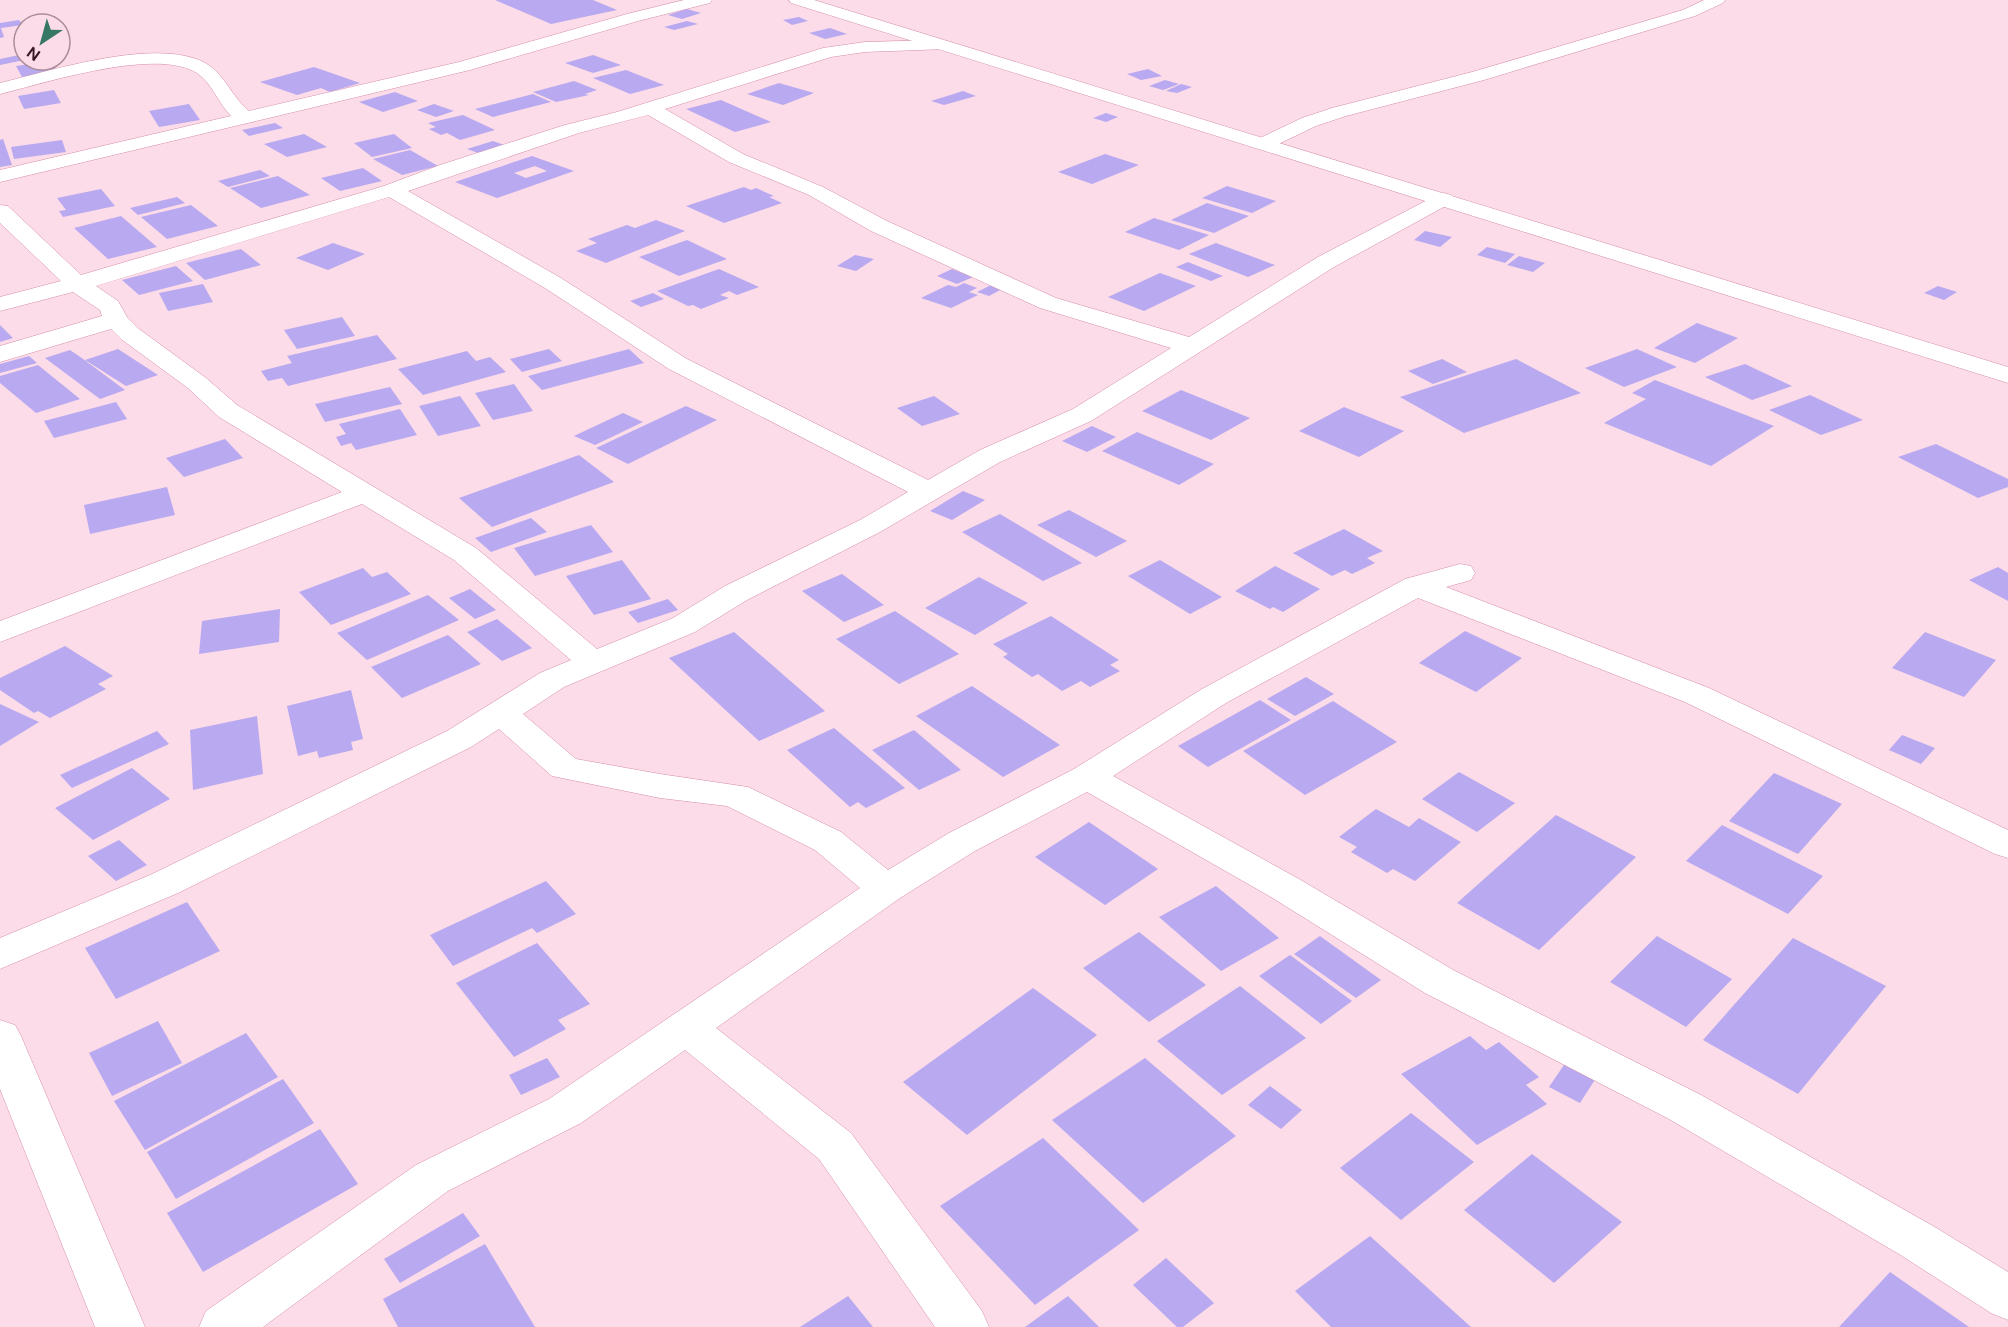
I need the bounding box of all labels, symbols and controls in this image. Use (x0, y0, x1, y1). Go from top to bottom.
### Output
north arrow (12, 12, 72, 72)
text: N (23, 42, 44, 66)

